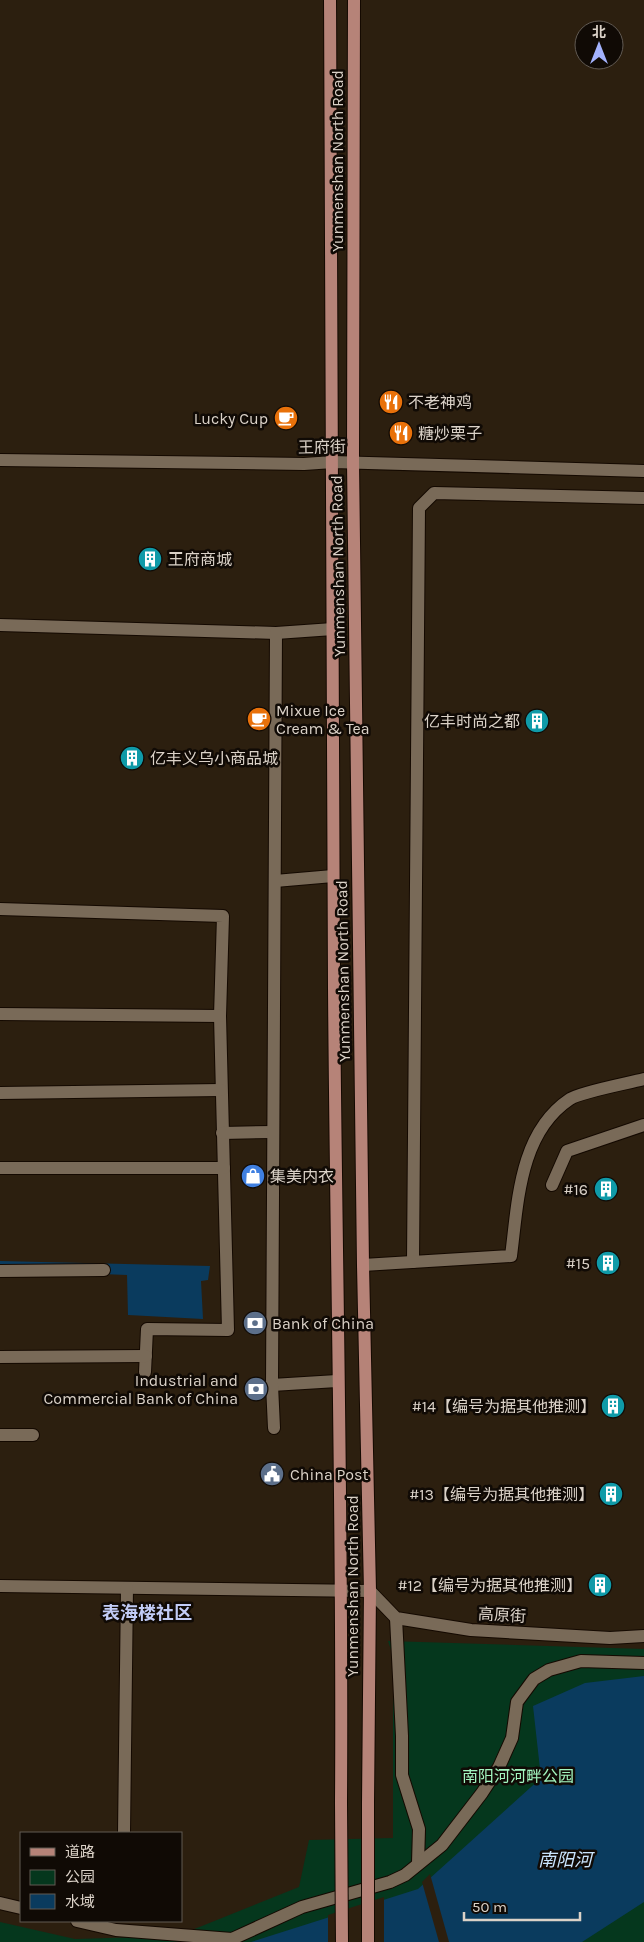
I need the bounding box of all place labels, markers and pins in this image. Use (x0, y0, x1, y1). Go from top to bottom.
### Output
restaurant icon: 不老神鸡 (378, 389, 404, 415)
place label: 不老神鸡 (408, 393, 472, 412)
cafe icon: Lucky Cup (273, 405, 299, 431)
place label: Lucky Cup (194, 409, 268, 428)
restaurant icon: 糖炒栗子 (388, 420, 414, 446)
place label: 糖炒栗子 (418, 424, 482, 443)
building icon: 王府商城 (137, 546, 163, 572)
place label: 王府商城 (168, 550, 232, 569)
place label: Mixue Ice Cream & Tea (276, 701, 370, 738)
cafe icon: Mixue Ice Cream & Tea (246, 706, 272, 732)
building icon: 亿丰时尚之都 (524, 708, 550, 734)
place label: 亿丰时尚之都 (424, 712, 520, 731)
building icon: 亿丰义乌小商品城 (119, 745, 145, 771)
place label: 亿丰义乌小商品城 (150, 749, 278, 768)
shop icon: 集美内衣 (240, 1163, 266, 1189)
place label: 集美内衣 (270, 1167, 334, 1186)
building icon: #16 (593, 1176, 619, 1202)
place label: #16 (564, 1180, 588, 1199)
building icon: #15 (595, 1250, 621, 1276)
place label: #15 (566, 1254, 590, 1273)
bank icon: Bank of China (242, 1310, 268, 1336)
place label: Bank of China (272, 1314, 374, 1333)
place label: Industrial and Commercial Bank of China (43, 1371, 238, 1408)
bank icon: Industrial and Commercial Bank of China (243, 1376, 269, 1402)
building icon: #14【编号为据其他推测】 (600, 1393, 626, 1419)
place label: #14【编号为据其他推测】 (412, 1397, 596, 1416)
public building icon: China Post (259, 1461, 285, 1487)
place label: China Post (290, 1465, 369, 1484)
building icon: #13【编号为据其他推测】 (598, 1481, 624, 1507)
place label: #13【编号为据其他推测】 (409, 1485, 594, 1504)
building icon: #12【编号为据其他推测】 (587, 1572, 613, 1598)
place label: #12【编号为据其他推测】 (397, 1576, 582, 1595)

